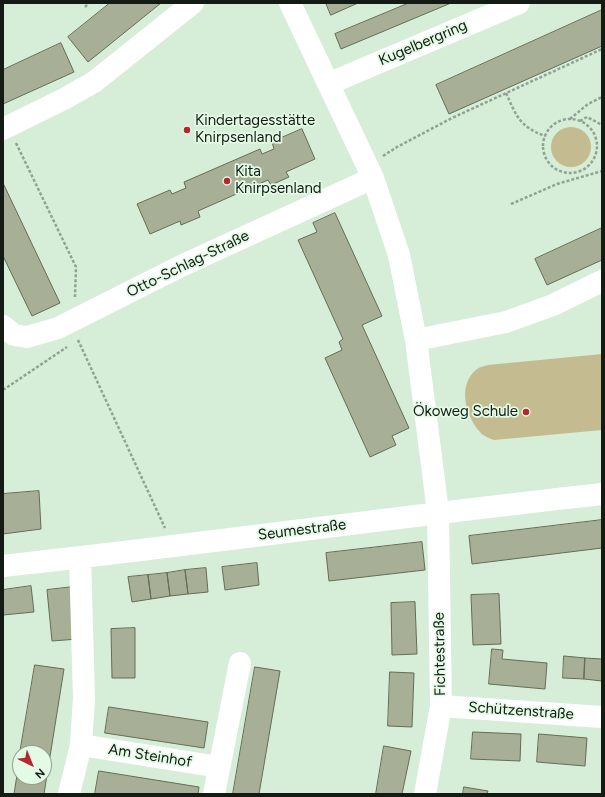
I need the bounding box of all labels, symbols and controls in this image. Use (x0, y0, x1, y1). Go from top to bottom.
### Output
street label: Kugelbergring (376, 16, 470, 70)
place label: Kindertagesstätte Knirpsenland (195, 112, 315, 147)
marker: Kindertagesstätte Knirpsenland (182, 125, 192, 135)
place label: Kita Knirpsenland (235, 163, 322, 198)
marker: Kita Knirpsenland (222, 176, 232, 186)
street label: Otto-Schlag-Straße (124, 227, 252, 301)
place label: Ökoweg Schule (413, 403, 518, 421)
marker: Ökoweg Schule (521, 407, 531, 417)
street label: Seumestraße (257, 516, 347, 544)
street label: Fichtestraße (430, 612, 450, 696)
street label: Schützenstraße (468, 698, 574, 724)
street label: Am Steinhof (107, 741, 193, 771)
north arrow (12, 745, 52, 785)
text: N (32, 766, 47, 781)

